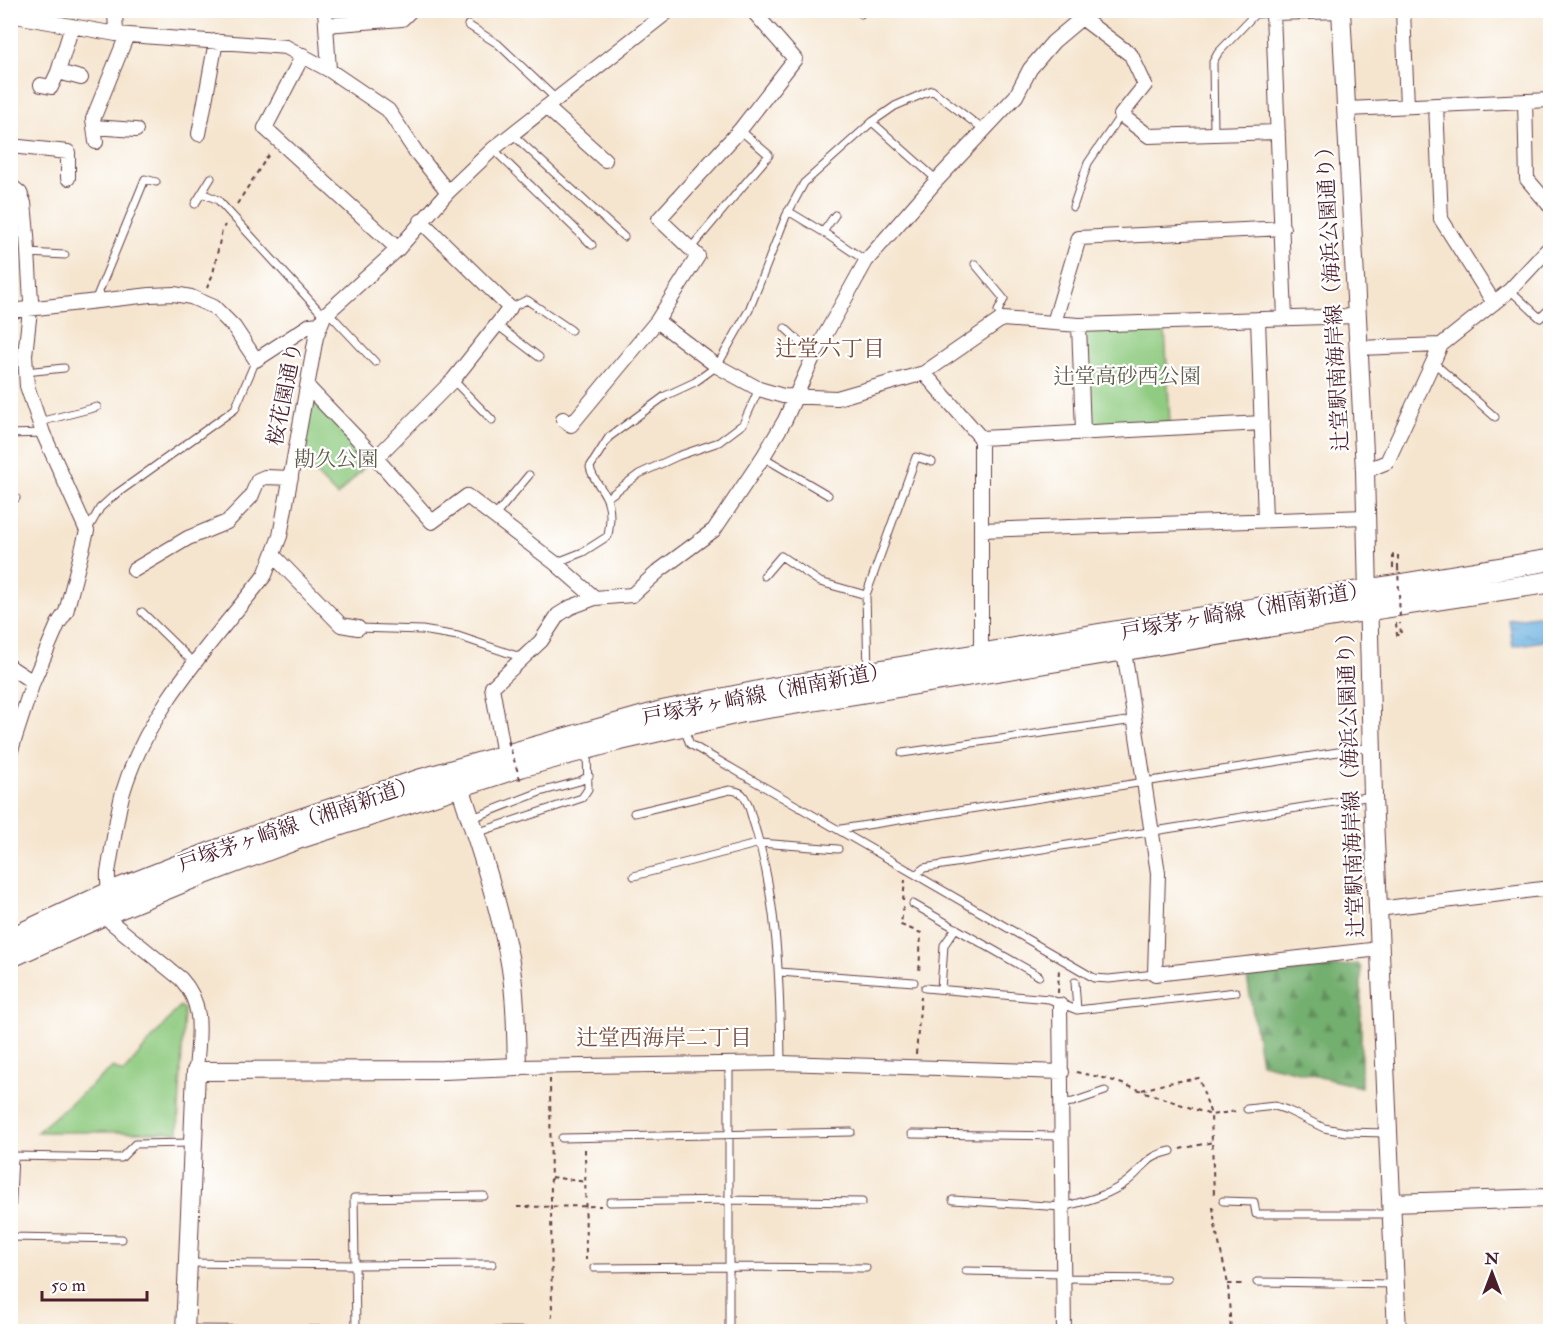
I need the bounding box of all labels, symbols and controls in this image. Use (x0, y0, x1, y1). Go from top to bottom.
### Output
street label: 辻堂駅南海岸線（海浜公園通り） (1311, 136, 1355, 452)
district label: 辻堂六丁目 (775, 335, 885, 363)
street label: 桜花園通り (262, 340, 308, 448)
park label: 辻堂高砂西公園 (1054, 363, 1201, 390)
park label: 勘久公園 (294, 446, 378, 473)
street label: 戸塚茅ヶ崎線（湘南新道） (1119, 576, 1371, 646)
street label: 辻堂駅南海岸線（海浜公園通り） (1332, 622, 1370, 938)
street label: 戸塚茅ヶ崎線（湘南新道） (640, 657, 892, 731)
street label: 戸塚茅ヶ崎線（湘南新道） (174, 770, 422, 878)
district label: 辻堂西海岸二丁目 (576, 1024, 752, 1052)
north arrow (1462, 1243, 1522, 1303)
text: N (1484, 1249, 1500, 1269)
scale bar (42, 1264, 147, 1302)
text: 50 m (51, 1274, 86, 1297)

